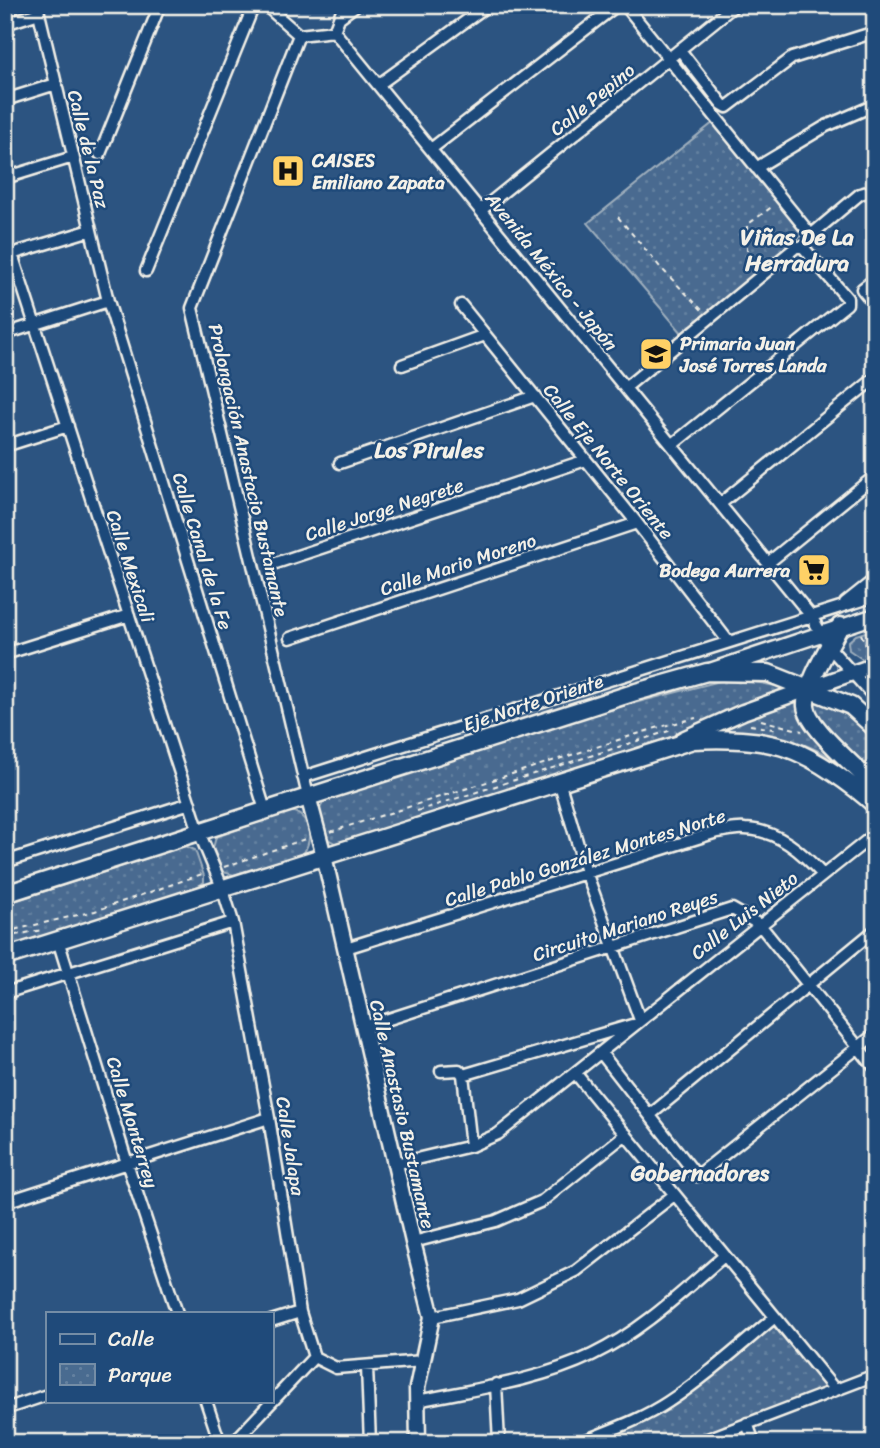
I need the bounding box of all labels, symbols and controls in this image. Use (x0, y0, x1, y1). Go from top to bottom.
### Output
street label: Calle Pepino (542, 54, 643, 144)
street label: Calle de la Paz (58, 86, 119, 213)
place label: CAISES Emiliano Zapata (311, 144, 445, 199)
hospital icon: CAISES Emiliano Zapata (269, 152, 307, 190)
street label: Avenida México - Japón (476, 183, 627, 358)
district label: Viñas De La Herradura (740, 217, 854, 284)
street label: Prolongación Anastacio Bustamante (199, 320, 298, 620)
place label: Primaria Juan José Torres Landa (679, 327, 827, 382)
school or university icon: Primaria Juan José Torres Landa (637, 335, 675, 373)
street label: Calle Eje Norte Oriente (535, 375, 683, 547)
district label: Los Pirules (374, 430, 485, 471)
street label: Calle Canal de la Fe (163, 468, 242, 634)
street label: Calle Jorge Negrete (301, 468, 468, 551)
street label: Calle Mexicali (97, 505, 165, 628)
street label: Calle Mario Moreno (376, 524, 541, 605)
supermarket icon: Bodega Aurrera (795, 551, 833, 589)
place label: Bodega Aurrera (659, 554, 790, 587)
street label: Eje Norte Oriente (459, 664, 608, 741)
street label: Calle Pablo González Montes Norte (441, 799, 730, 916)
street label: Calle Luis Nieto (683, 862, 806, 968)
street label: Circuito Mariano Reyes (528, 880, 722, 971)
street label: Calle Anastasio Bustamante (360, 996, 445, 1232)
street label: Calle Monterrey (97, 1052, 168, 1192)
street label: Calle Jalapa (266, 1094, 315, 1198)
district label: Gobernadores (630, 1153, 770, 1194)
legend (46, 1312, 273, 1402)
text: Calle (108, 1320, 155, 1358)
text: Parque (108, 1356, 172, 1394)

